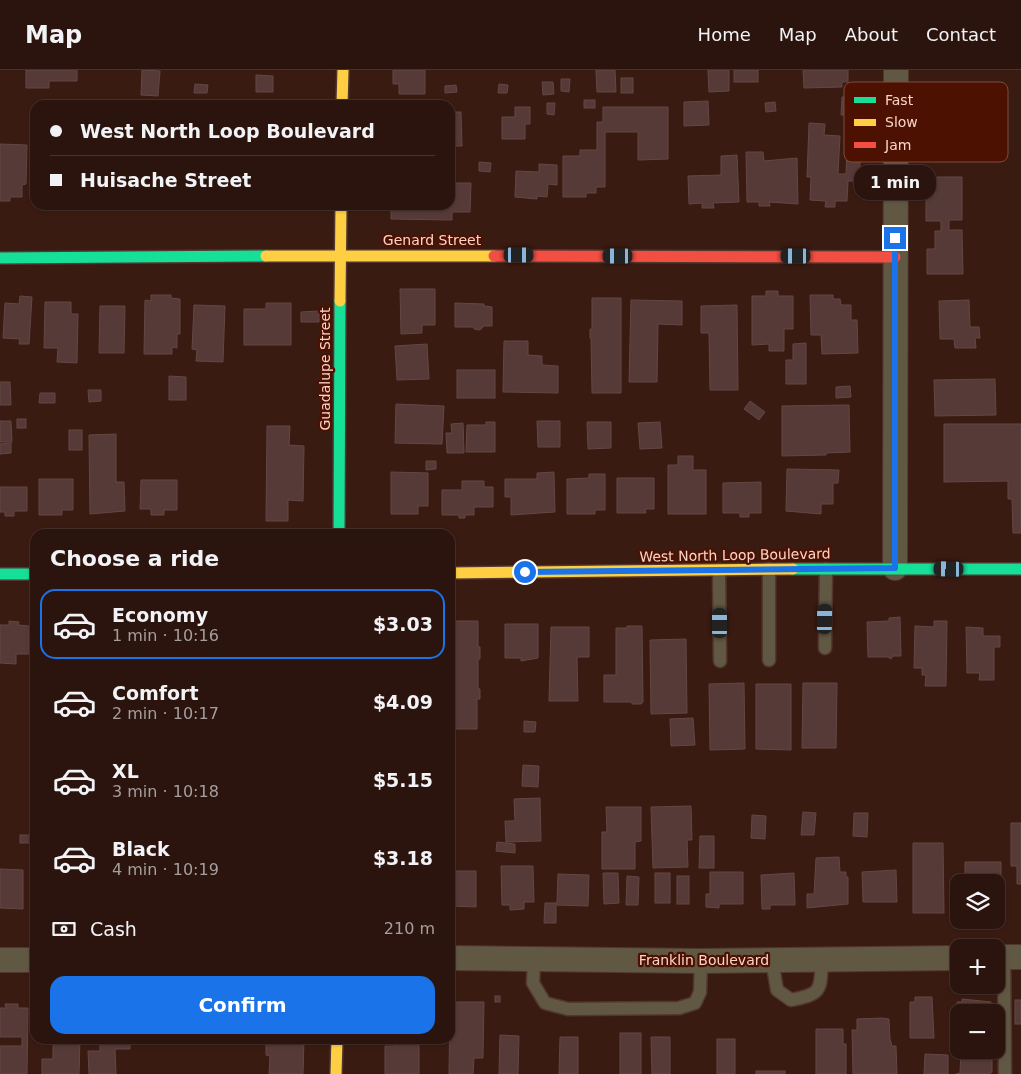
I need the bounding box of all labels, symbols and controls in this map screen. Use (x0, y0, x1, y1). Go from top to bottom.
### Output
text: Map (25, 21, 82, 49)
text: Home (698, 24, 751, 45)
text: Map (779, 24, 817, 45)
text: About (845, 24, 898, 45)
text: Contact (926, 24, 996, 45)
legend (844, 82, 1008, 162)
text: Fast (885, 92, 914, 108)
text: Slow (885, 114, 918, 130)
text: West North Loop Boulevard (80, 120, 375, 142)
text: Jam (884, 137, 911, 153)
callout: 1 min (854, 166, 936, 200)
text: Huisache Street (80, 169, 251, 191)
text: 1 min (870, 173, 920, 192)
route end (884, 227, 906, 249)
street label: Genard Street (383, 232, 482, 248)
car (504, 248, 534, 263)
car (603, 249, 633, 264)
car (781, 249, 811, 264)
street label: Guadalupe Street (317, 307, 333, 431)
street label: West North Loop Boulevard (639, 545, 831, 565)
text: Choose a ride (50, 546, 219, 571)
route start (514, 561, 536, 583)
car (933, 561, 964, 577)
icon: car (52, 602, 97, 647)
text: Economy (112, 604, 208, 626)
car (817, 604, 832, 634)
car (712, 608, 727, 638)
text: $3.03 (373, 613, 433, 635)
text: 1 min · 10:16 (112, 626, 219, 645)
icon: car (52, 680, 97, 725)
text: Comfort (112, 682, 199, 704)
text: $4.09 (373, 691, 433, 713)
text: 2 min · 10:17 (112, 704, 219, 723)
icon: car (52, 758, 97, 803)
text: XL (112, 760, 139, 782)
text: $5.15 (373, 769, 433, 791)
text: 3 min · 10:18 (112, 782, 219, 801)
icon: car (52, 836, 97, 881)
text: Black (112, 838, 170, 860)
text: $3.18 (373, 847, 433, 869)
text: 4 min · 10:19 (112, 860, 219, 879)
map controls (950, 874, 1005, 1059)
button: layers (950, 874, 1005, 929)
icon: cash (50, 915, 78, 943)
text: Cash (90, 918, 137, 940)
text: 210 m (384, 919, 435, 938)
button: + (950, 939, 1005, 994)
street label: Franklin Boulevard (639, 952, 769, 968)
button: Confirm (50, 976, 435, 1034)
button: − (950, 1004, 1005, 1059)

